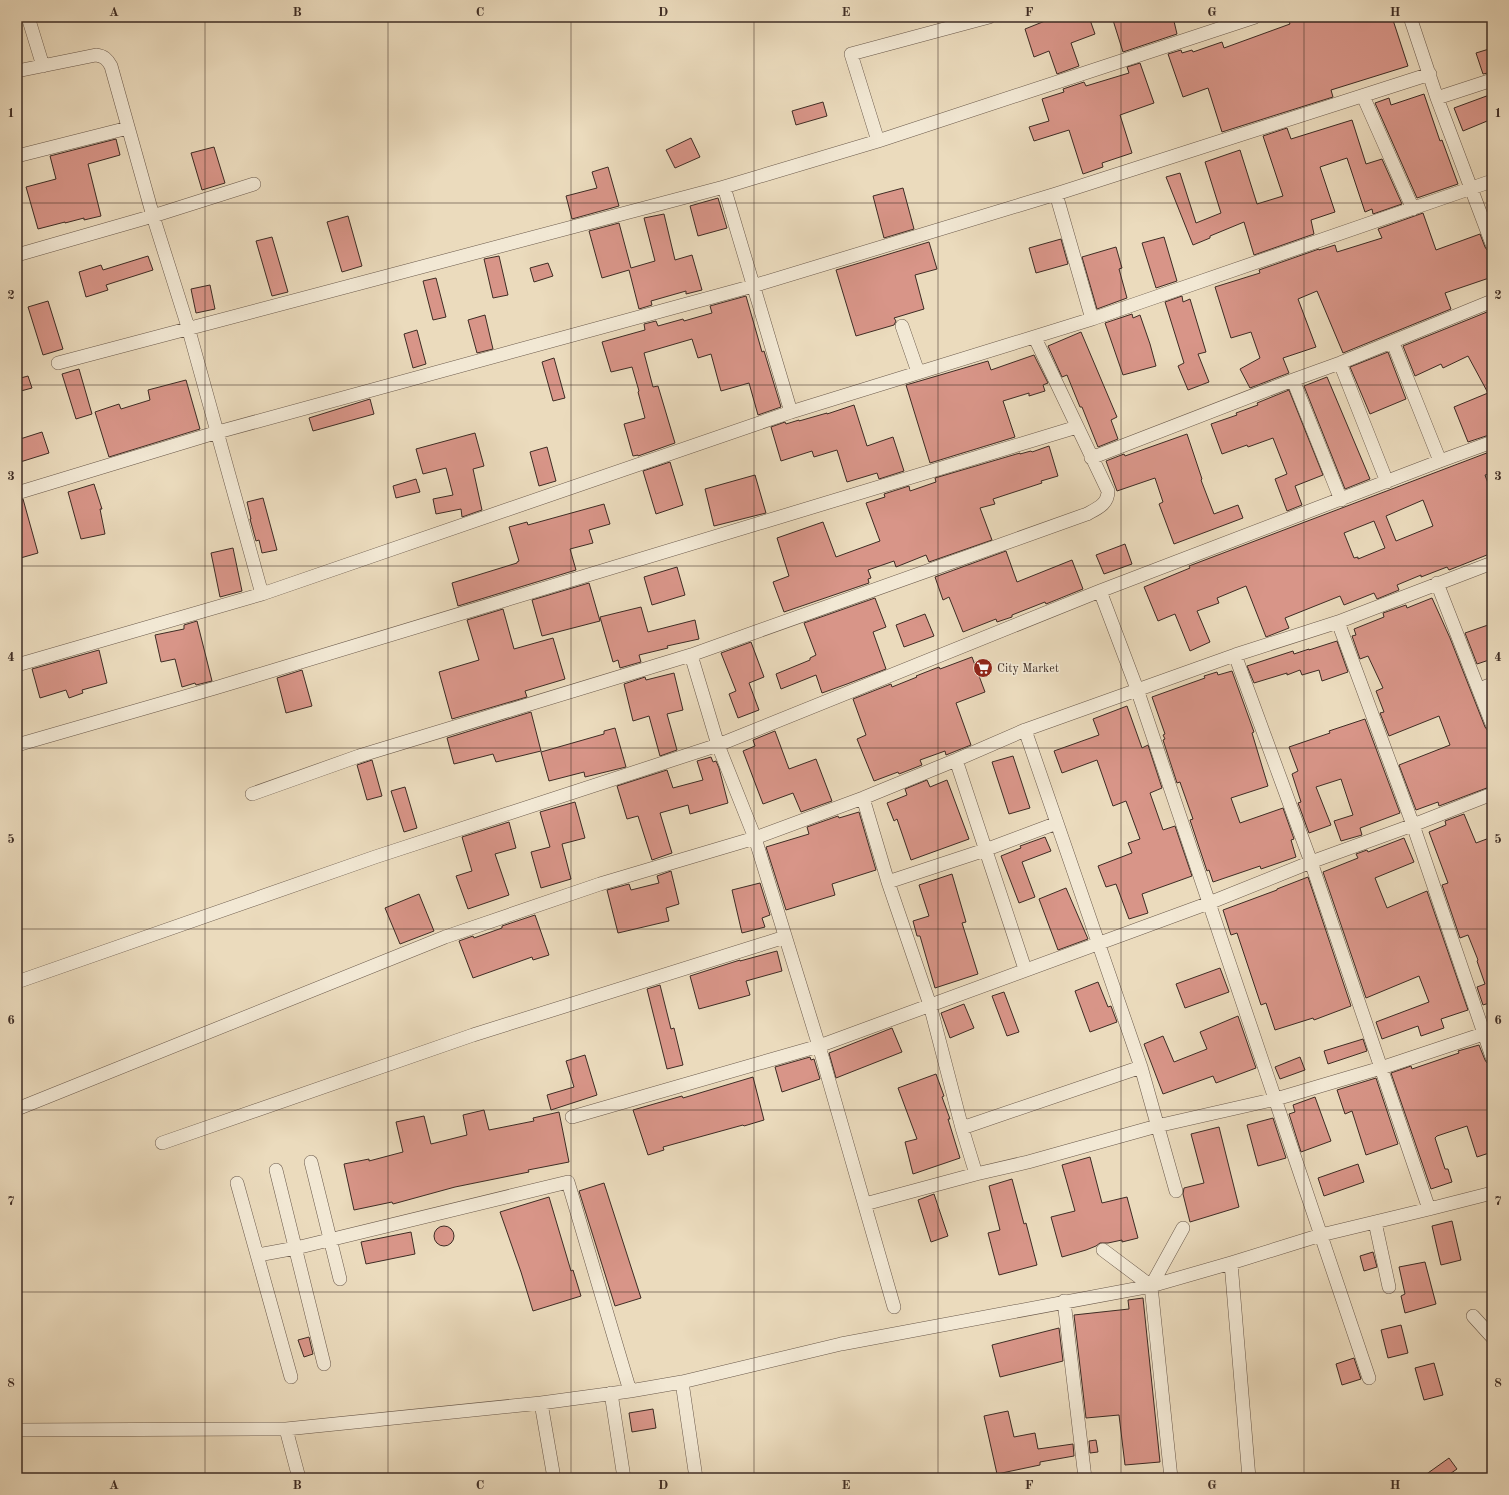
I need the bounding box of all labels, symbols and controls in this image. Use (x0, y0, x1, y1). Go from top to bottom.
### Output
text: A (109, 6, 119, 19)
text: B (292, 6, 302, 19)
text: C (476, 6, 484, 19)
text: D (658, 6, 668, 19)
text: E (842, 6, 851, 19)
text: F (1025, 6, 1034, 19)
text: G (1207, 6, 1217, 19)
text: H (1390, 6, 1401, 19)
text: 1 (7, 107, 15, 120)
text: 1 (1494, 107, 1502, 120)
text: 2 (7, 289, 15, 302)
text: 2 (1494, 289, 1502, 302)
text: 3 (7, 470, 15, 483)
text: 3 (1494, 470, 1502, 483)
text: 4 (7, 651, 15, 664)
text: 4 (1494, 651, 1502, 664)
supermarket icon: City Market (972, 657, 994, 679)
place label: City Market (997, 663, 1059, 675)
text: 5 (7, 833, 15, 846)
text: 5 (1494, 833, 1502, 846)
text: 6 (7, 1014, 15, 1027)
text: 6 (1494, 1014, 1502, 1027)
text: 7 (7, 1195, 15, 1208)
text: 7 (1494, 1195, 1502, 1208)
text: 8 (7, 1377, 15, 1390)
text: 8 (1494, 1377, 1502, 1390)
text: A (109, 1479, 119, 1492)
text: B (292, 1479, 302, 1492)
text: C (476, 1479, 484, 1492)
text: D (658, 1479, 668, 1492)
text: E (842, 1479, 851, 1492)
text: F (1025, 1479, 1034, 1492)
text: G (1207, 1479, 1217, 1492)
text: H (1390, 1479, 1401, 1492)

